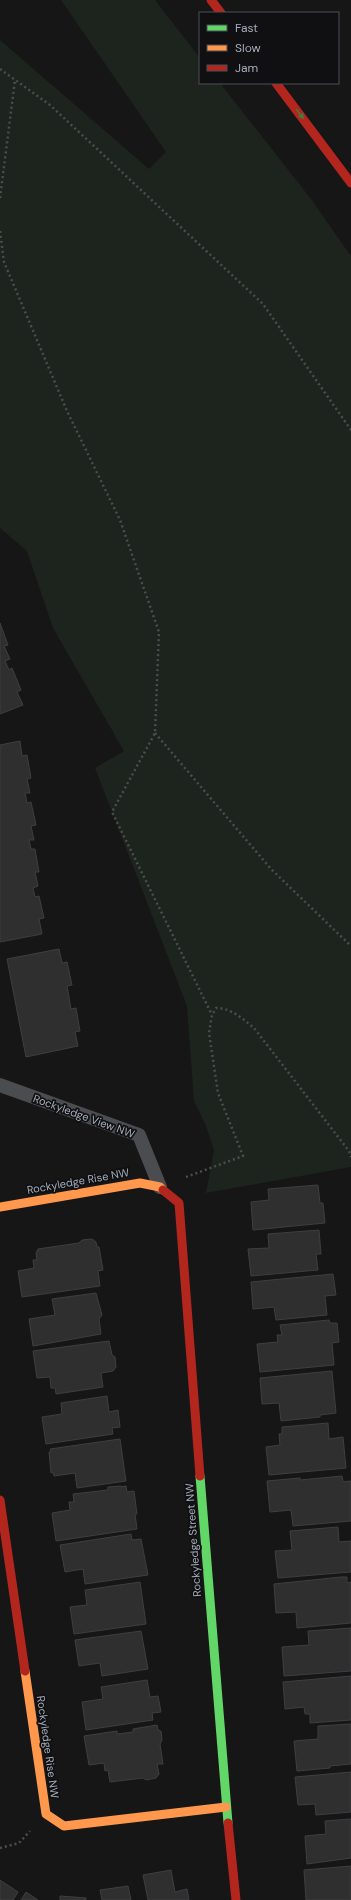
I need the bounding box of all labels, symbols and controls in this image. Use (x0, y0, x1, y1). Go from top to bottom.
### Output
legend (199, 12, 339, 84)
text: Fast (235, 20, 258, 36)
text: Slow (235, 40, 261, 56)
text: Jam (235, 60, 258, 76)
one-way arrow (296, 108, 304, 119)
street label: Rockyledge View NW (31, 1091, 137, 1141)
street label: Rockyledge Rise NW (26, 1165, 131, 1197)
street label: Rockyledge Street NW (182, 1482, 204, 1597)
street label: Rockyledge Rise NW (34, 1695, 62, 1800)

